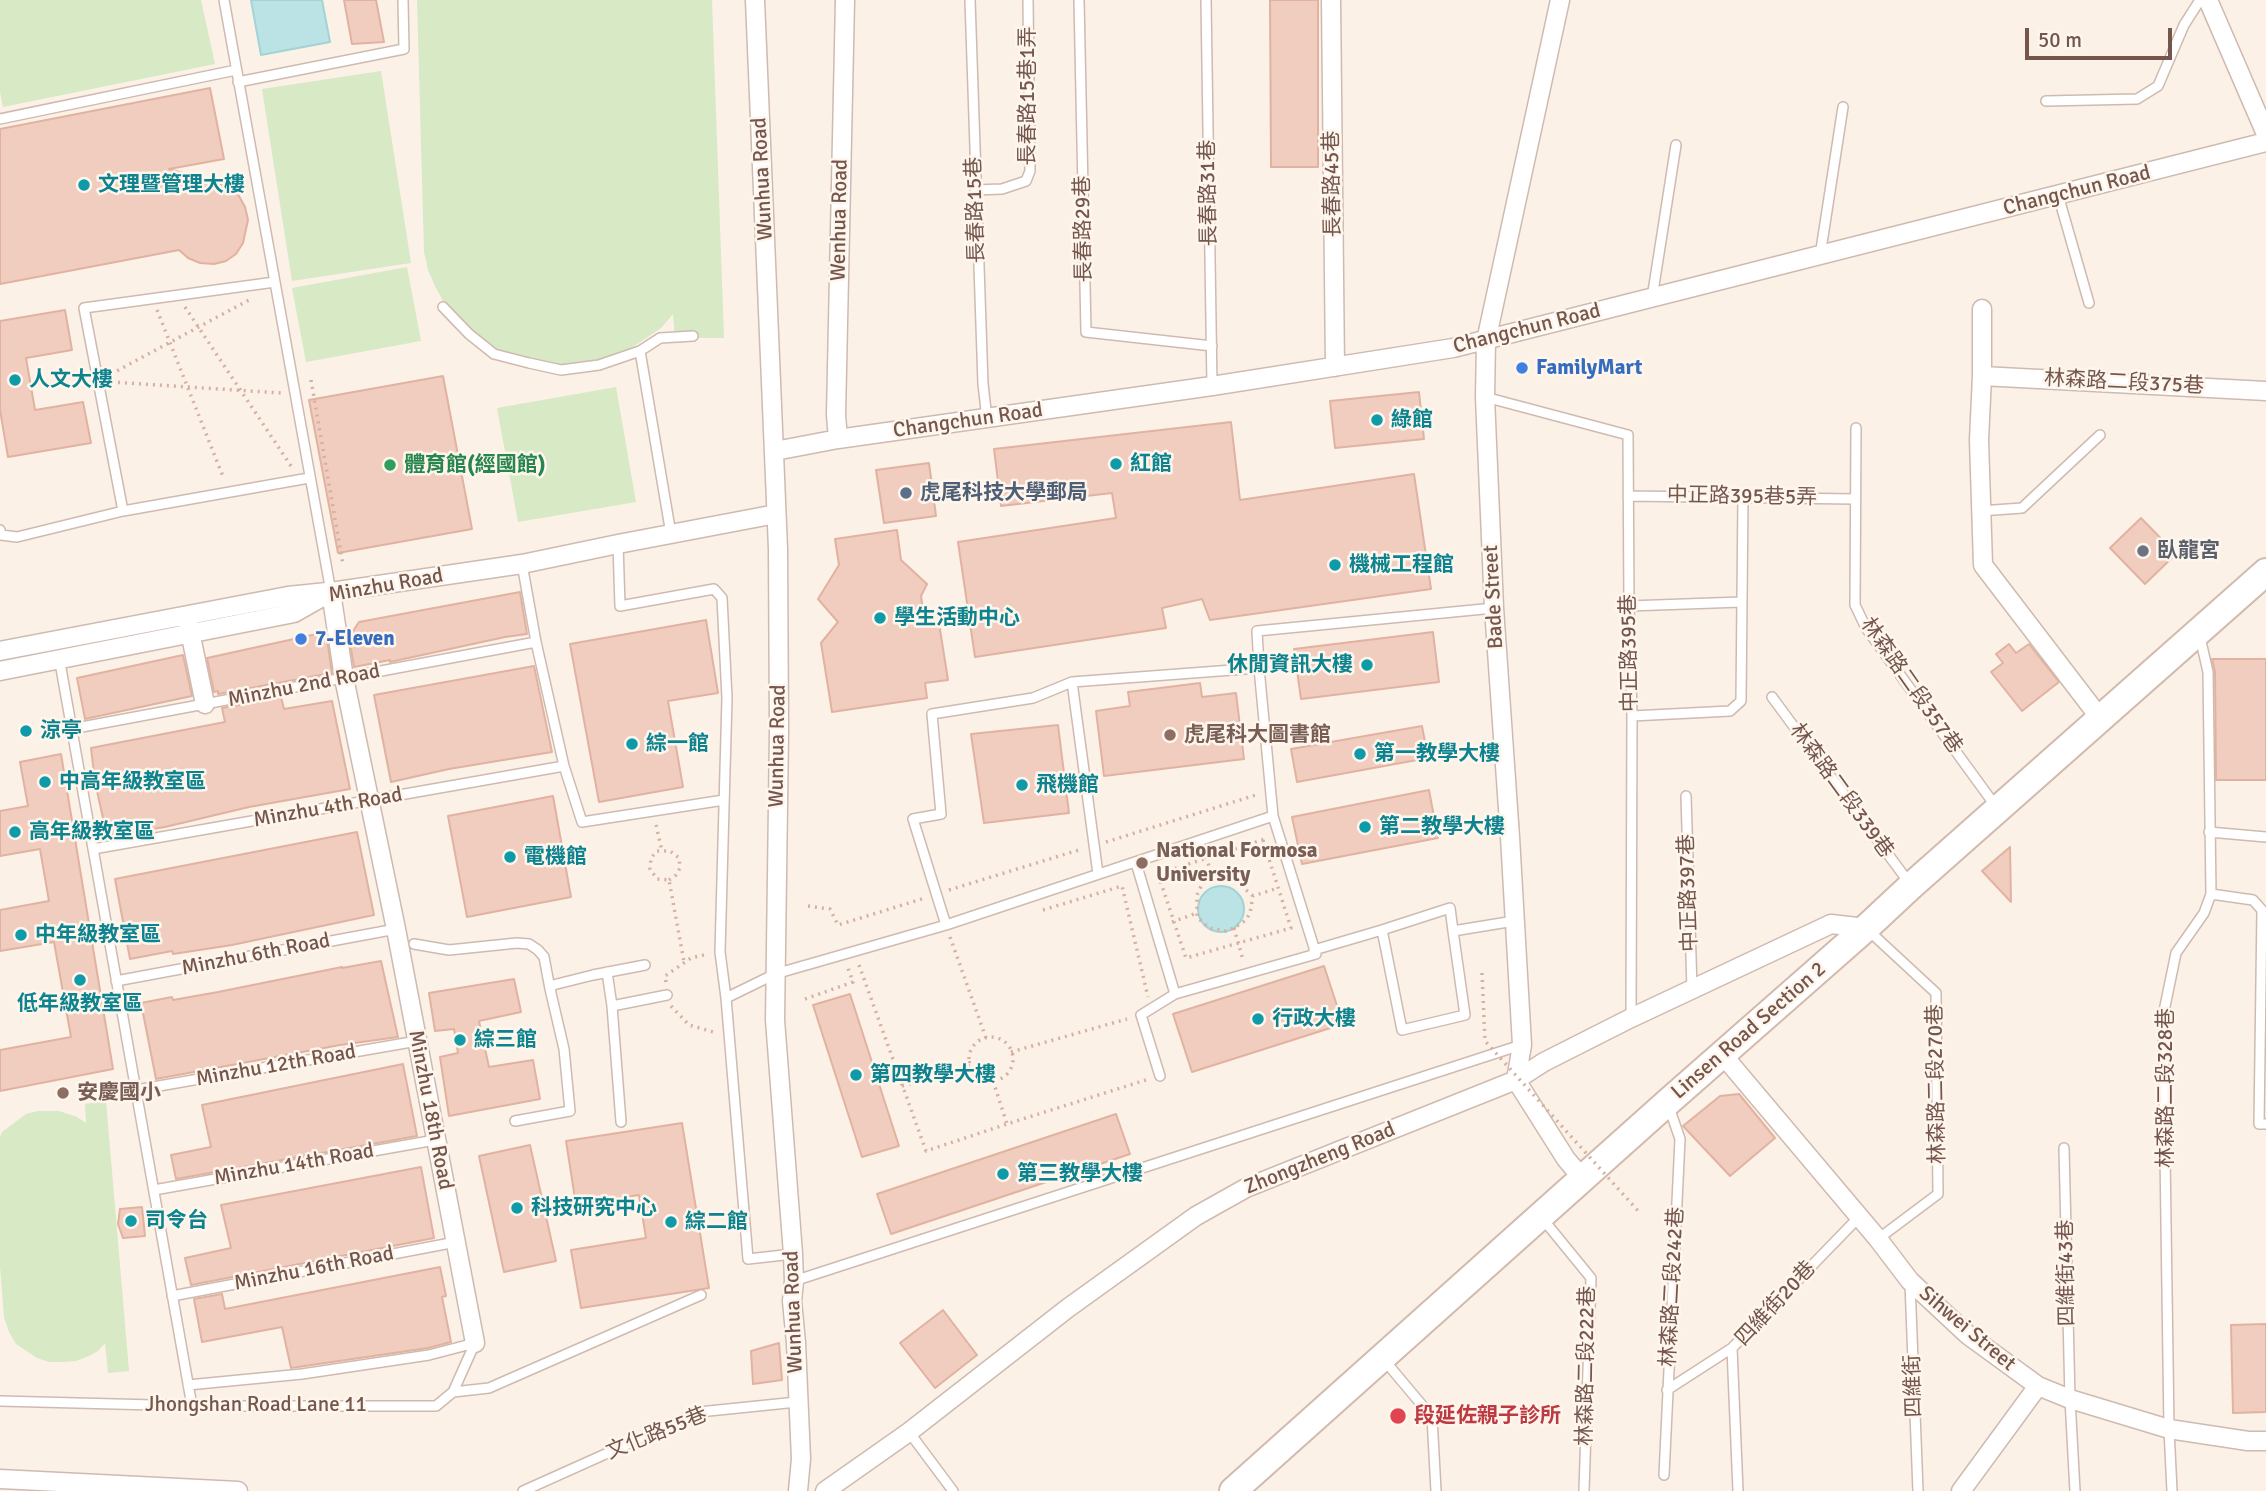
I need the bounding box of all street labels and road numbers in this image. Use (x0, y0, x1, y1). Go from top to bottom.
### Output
street label: 長春路15巷1弄 (1015, 26, 1041, 166)
street label: Wunhua Road (747, 117, 779, 241)
street label: 長春路45巷 (1319, 130, 1347, 238)
street label: 長春路31巷 (1195, 139, 1223, 247)
street label: 長春路15巷 (962, 156, 990, 264)
street label: Wenhua Road (826, 159, 854, 281)
street label: Changchun Road (2001, 160, 2153, 222)
street label: 長春路29巷 (1070, 175, 1098, 283)
street label: Changchun Road (1451, 298, 1603, 360)
street label: 林森路二段375巷 (2043, 366, 2205, 400)
street label: Changchun Road (891, 398, 1045, 444)
street label: 中正路395巷5弄 (1667, 483, 1817, 511)
street label: Bade Street (1479, 544, 1509, 650)
street label: Minzhu Road (327, 564, 445, 608)
street label: 中正路395巷 (1616, 594, 1644, 712)
street label: 林森路二段357巷 (1855, 613, 1967, 759)
street label: Minzhu 2nd Road (226, 659, 382, 713)
street label: Wunhua Road (764, 684, 792, 808)
street label: 林森路二段339巷 (1784, 719, 1898, 863)
street label: Minzhu 4th Road (252, 783, 404, 833)
street label: 中正路397巷 (1674, 834, 1704, 952)
street label: Minzhu 6th Road (180, 928, 332, 982)
street label: Linsen Road Section 2 (1667, 957, 1831, 1105)
street label: 林森路二段270巷 (1923, 1004, 1951, 1164)
street label: 林森路二段328巷 (2153, 1008, 2179, 1168)
street label: Minzhu 18th Road (402, 1028, 458, 1192)
street label: Minzhu 12th Road (194, 1040, 358, 1092)
street label: Zhongzheng Road (1241, 1117, 1399, 1201)
street label: Minzhu 14th Road (212, 1139, 376, 1191)
street label: 林森路二段242巷 (1656, 1206, 1690, 1368)
street label: 四維街43巷 (2053, 1219, 2081, 1327)
street label: Minzhu 16th Road (232, 1241, 396, 1297)
street label: Wunhua Road (779, 1250, 809, 1374)
street label: 四維街20巷 (1730, 1256, 1822, 1352)
street label: Sihwei Street (1913, 1281, 2021, 1377)
street label: 林森路二段222巷 (1573, 1286, 1601, 1446)
street label: 四維街 (1900, 1354, 1928, 1418)
street label: Jhongshan Road Lane 11 (145, 1392, 367, 1418)
street label: 文化路55巷 (603, 1402, 711, 1466)

